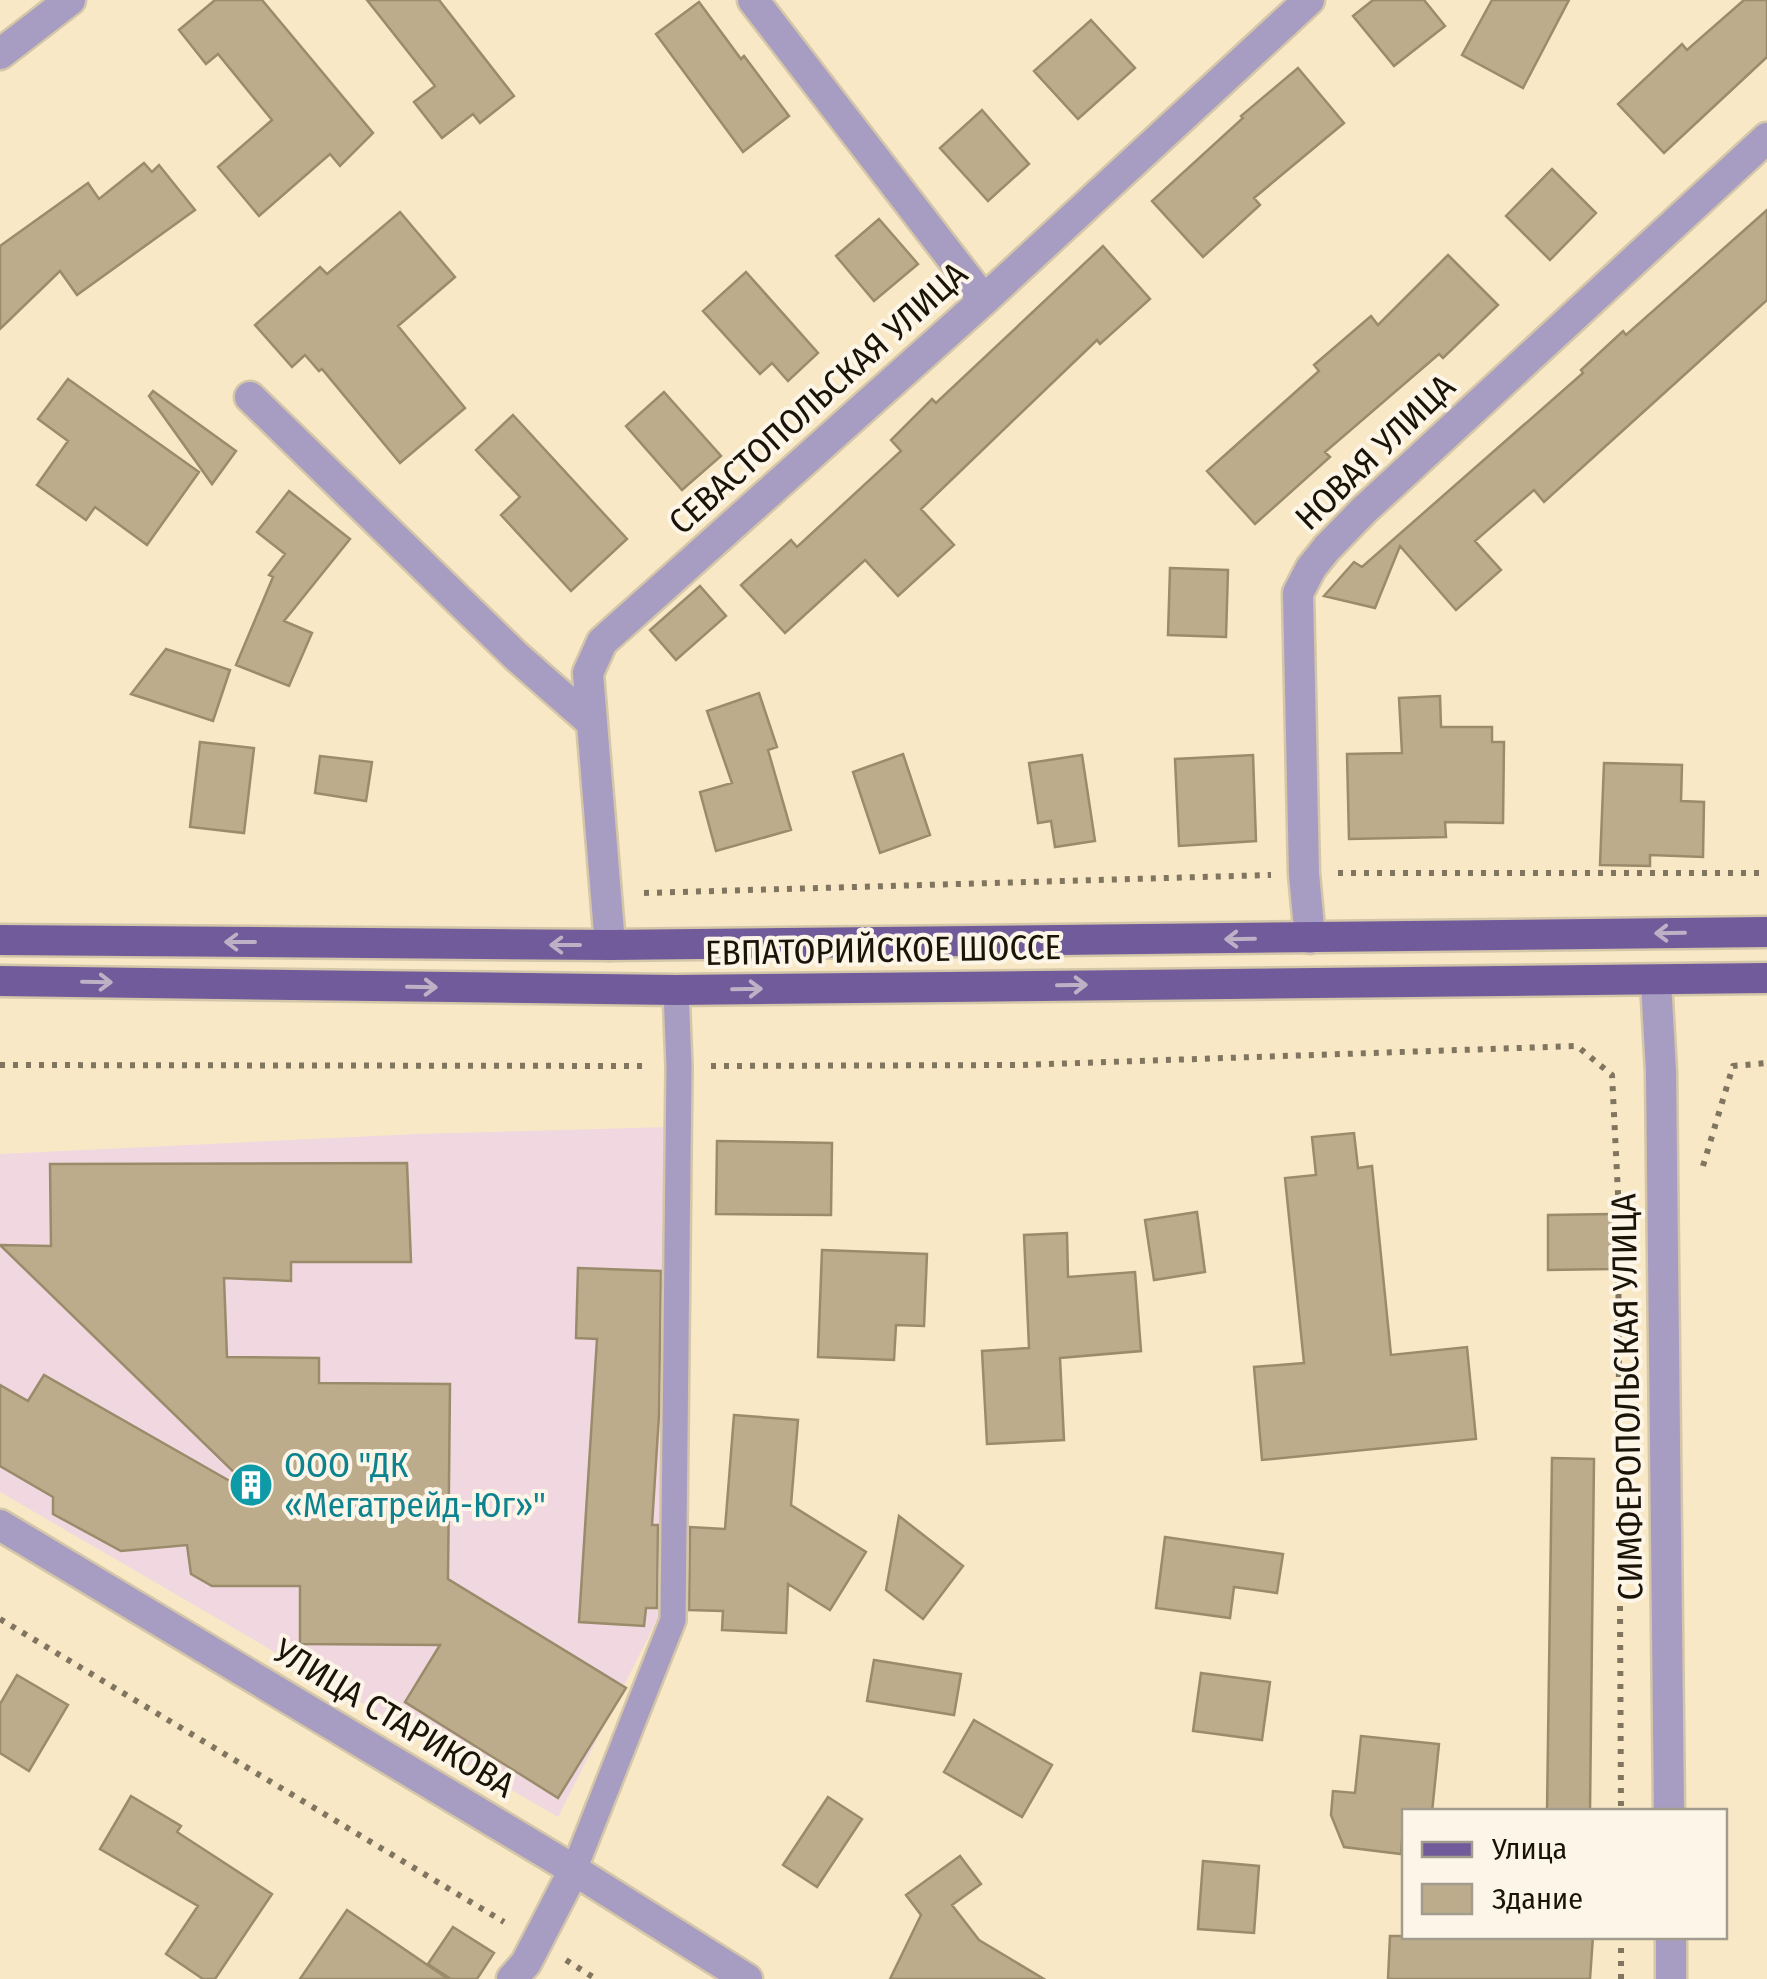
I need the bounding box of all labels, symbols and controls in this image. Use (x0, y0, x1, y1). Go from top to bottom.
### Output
street label: СЕВАСТОПОЛЬСКАЯ УЛИЦА (660, 253, 976, 543)
street label: НОВАЯ УЛИЦА (1286, 365, 1464, 539)
one-way arrow (1654, 924, 1686, 943)
street label: ЕВПАТОРИЙСКОЕ ШОССЕ (705, 926, 1061, 974)
one-way arrow (1224, 930, 1256, 948)
one-way arrow (224, 932, 256, 952)
one-way arrow (549, 936, 582, 954)
one-way arrow (80, 972, 113, 992)
one-way arrow (1056, 975, 1088, 994)
one-way arrow (406, 978, 438, 996)
one-way arrow (730, 980, 763, 998)
street label: СИМФЕРОПОЛЬСКАЯ УЛИЦА (1602, 1193, 1652, 1601)
place label: ООО "ДК «Мегатрейд-Юг»" (284, 1444, 546, 1526)
building icon: ООО "ДК «Мегатрейд-Юг»" (228, 1462, 274, 1508)
street label: УЛИЦА СТАРИКОВА (265, 1629, 522, 1807)
legend (1402, 1809, 1727, 1939)
text: Улица (1491, 1831, 1567, 1867)
text: Здание (1492, 1881, 1583, 1917)

